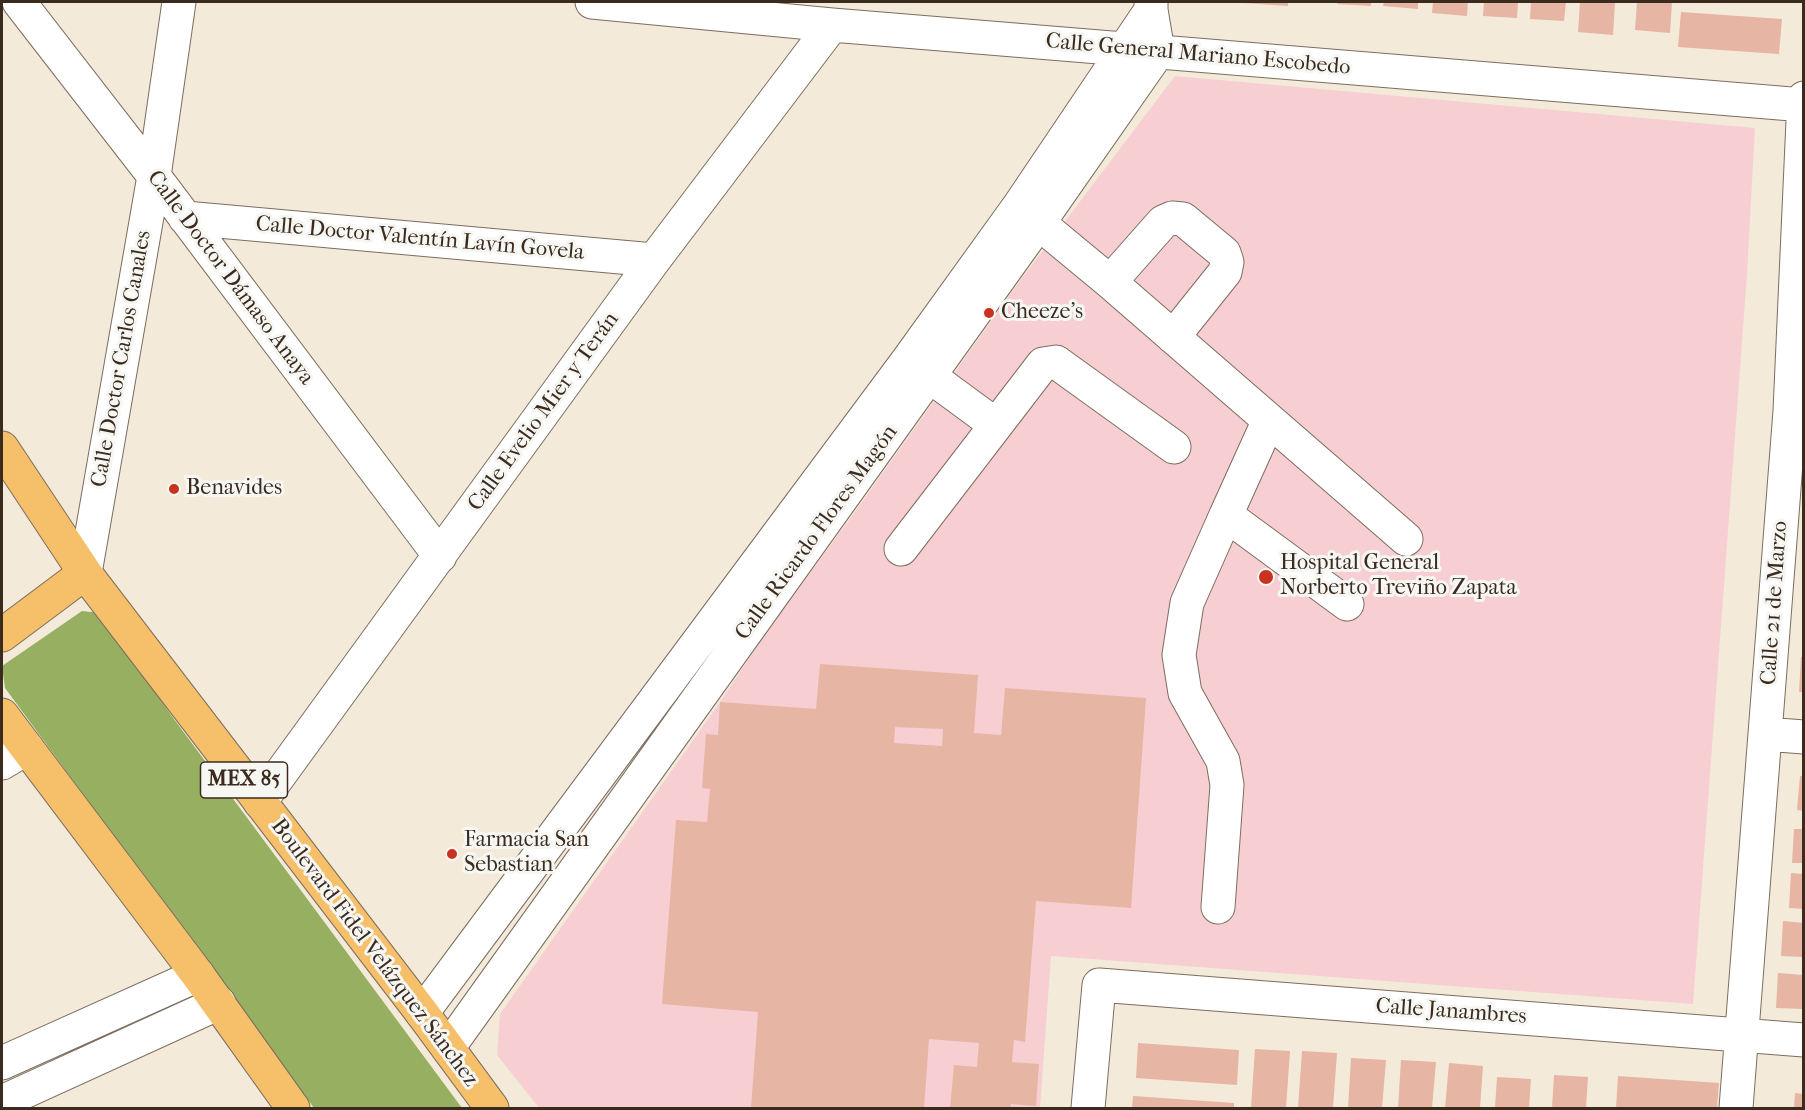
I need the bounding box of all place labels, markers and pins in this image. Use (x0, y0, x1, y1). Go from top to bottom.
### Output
place label: Cheeze's (1001, 300, 1083, 326)
marker: Cheeze's (982, 306, 996, 320)
place label: Benavides (186, 476, 282, 502)
marker: Benavides (167, 482, 181, 496)
place label: Hospital General Norberto Treviño Zapata (1280, 551, 1517, 602)
marker: Hospital General Norberto Treviño Zapata (1257, 568, 1275, 586)
place label: Farmacia San Sebastian (464, 828, 589, 879)
marker: Farmacia San Sebastian (445, 847, 459, 861)

